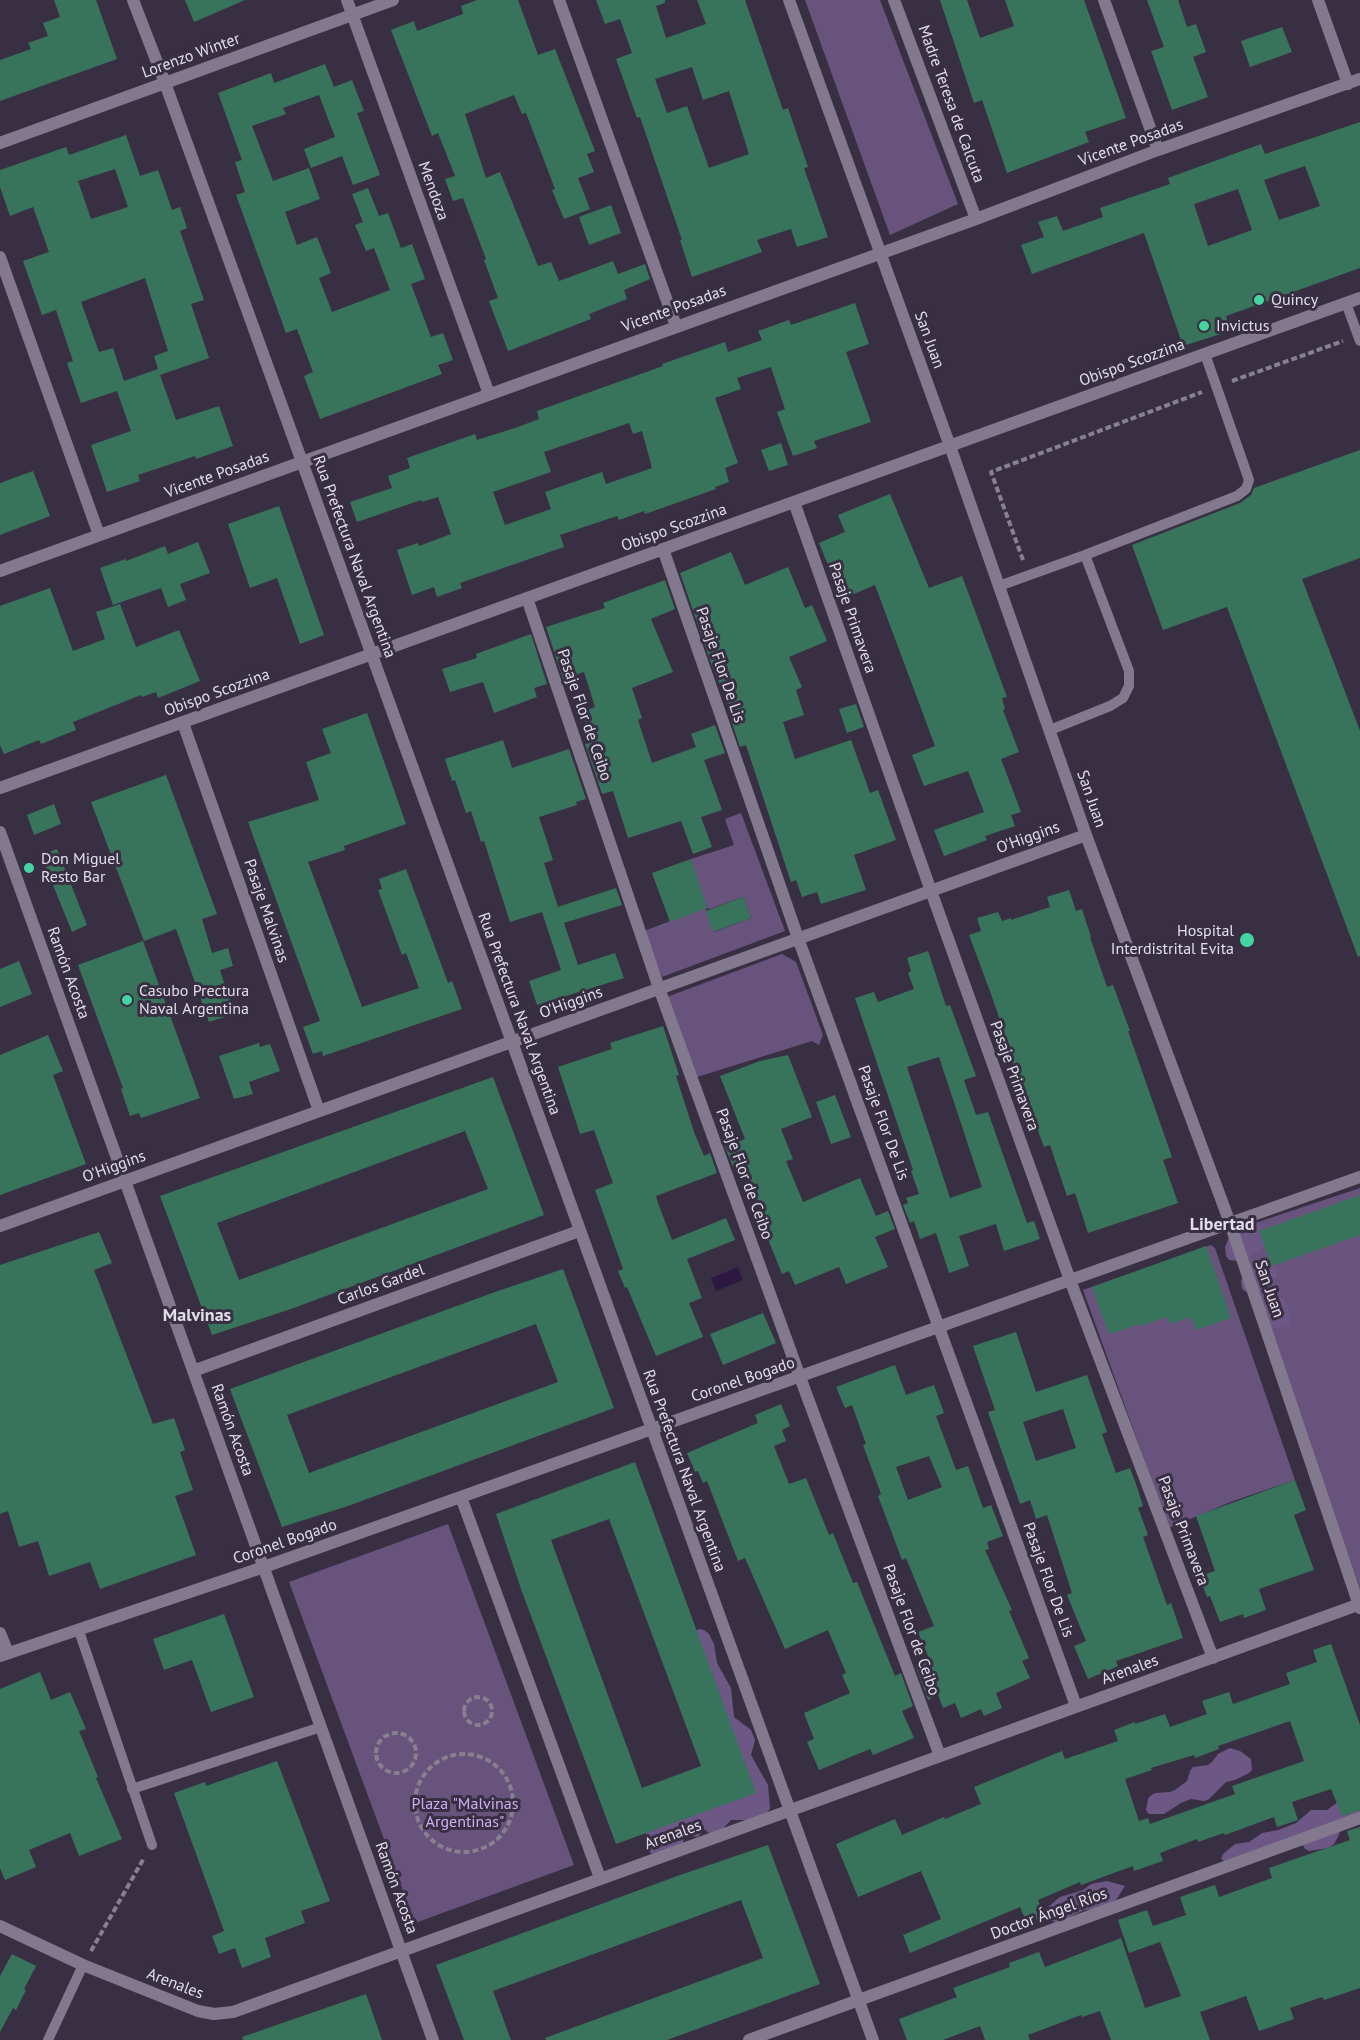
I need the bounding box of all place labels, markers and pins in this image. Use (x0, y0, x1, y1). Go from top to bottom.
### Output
place label: Quincy (1271, 290, 1318, 310)
marker: Quincy (1252, 293, 1266, 307)
place label: Invictus (1216, 316, 1269, 336)
marker: Invictus (1197, 319, 1211, 333)
place label: Don Miguel Resto Bar (41, 849, 120, 887)
marker: Don Miguel Resto Bar (22, 861, 36, 875)
place label: Hospital Interdistrital Evita (1111, 921, 1234, 959)
marker: Hospital Interdistrital Evita (1238, 931, 1256, 949)
place label: Casubo Prectura Naval Argentina (139, 981, 249, 1019)
marker: Casubo Prectura Naval Argentina (120, 993, 134, 1007)

